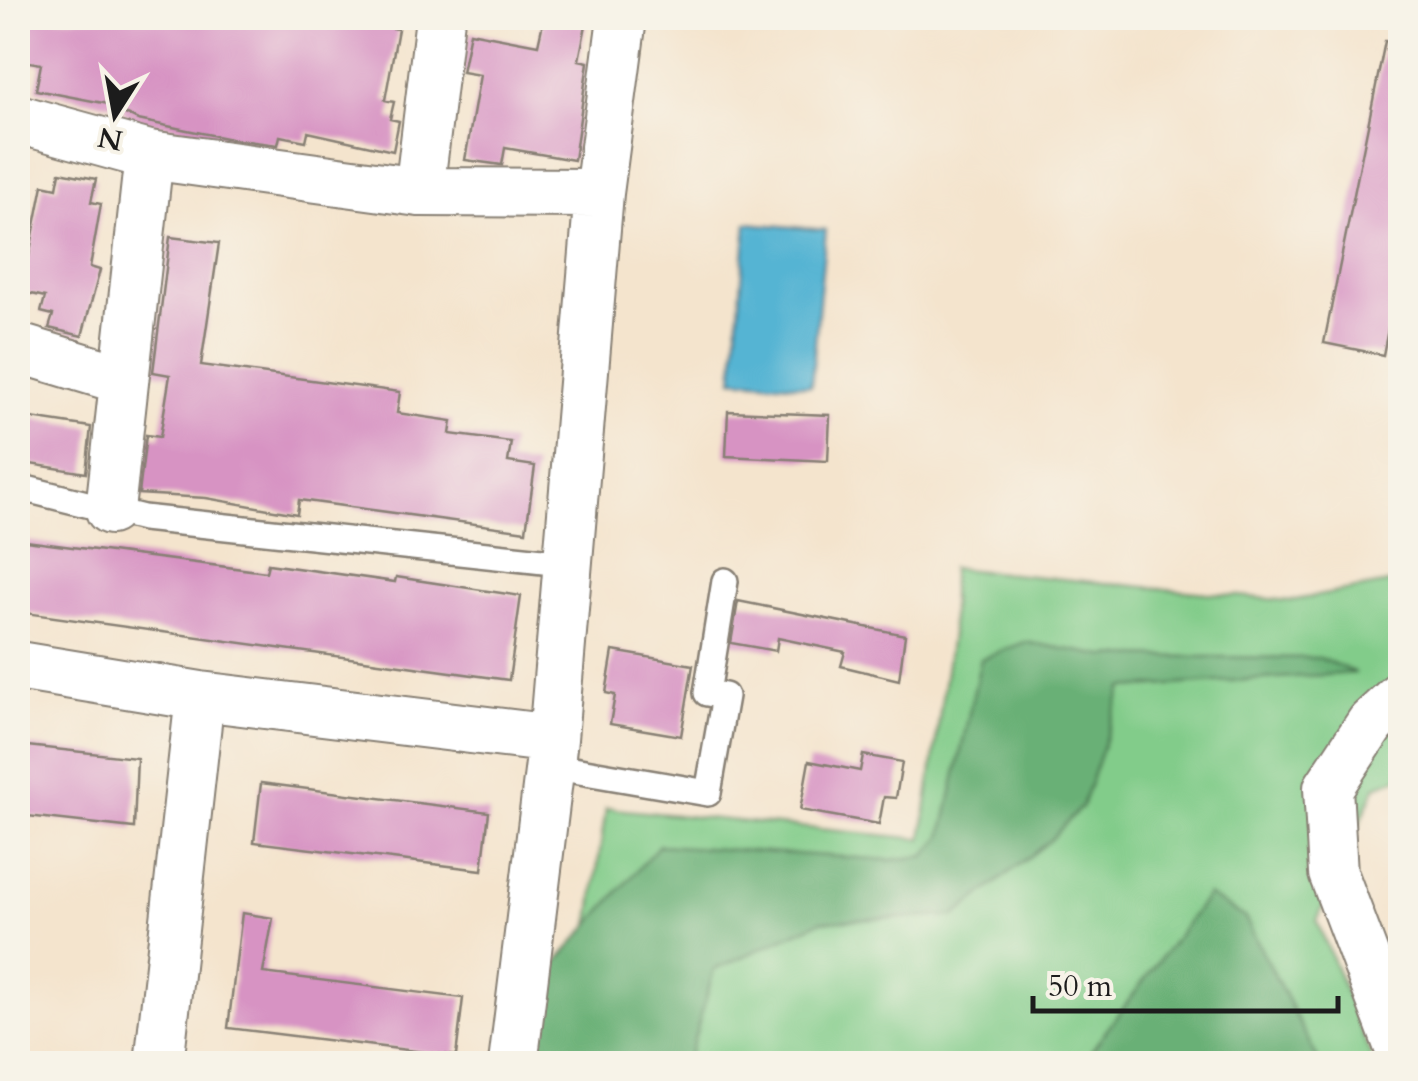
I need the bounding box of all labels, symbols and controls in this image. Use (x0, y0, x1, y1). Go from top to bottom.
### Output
north arrow (65, 65, 165, 165)
text: N (95, 118, 126, 160)
scale bar (1033, 951, 1338, 1013)
text: 50 m (1048, 966, 1113, 1007)

